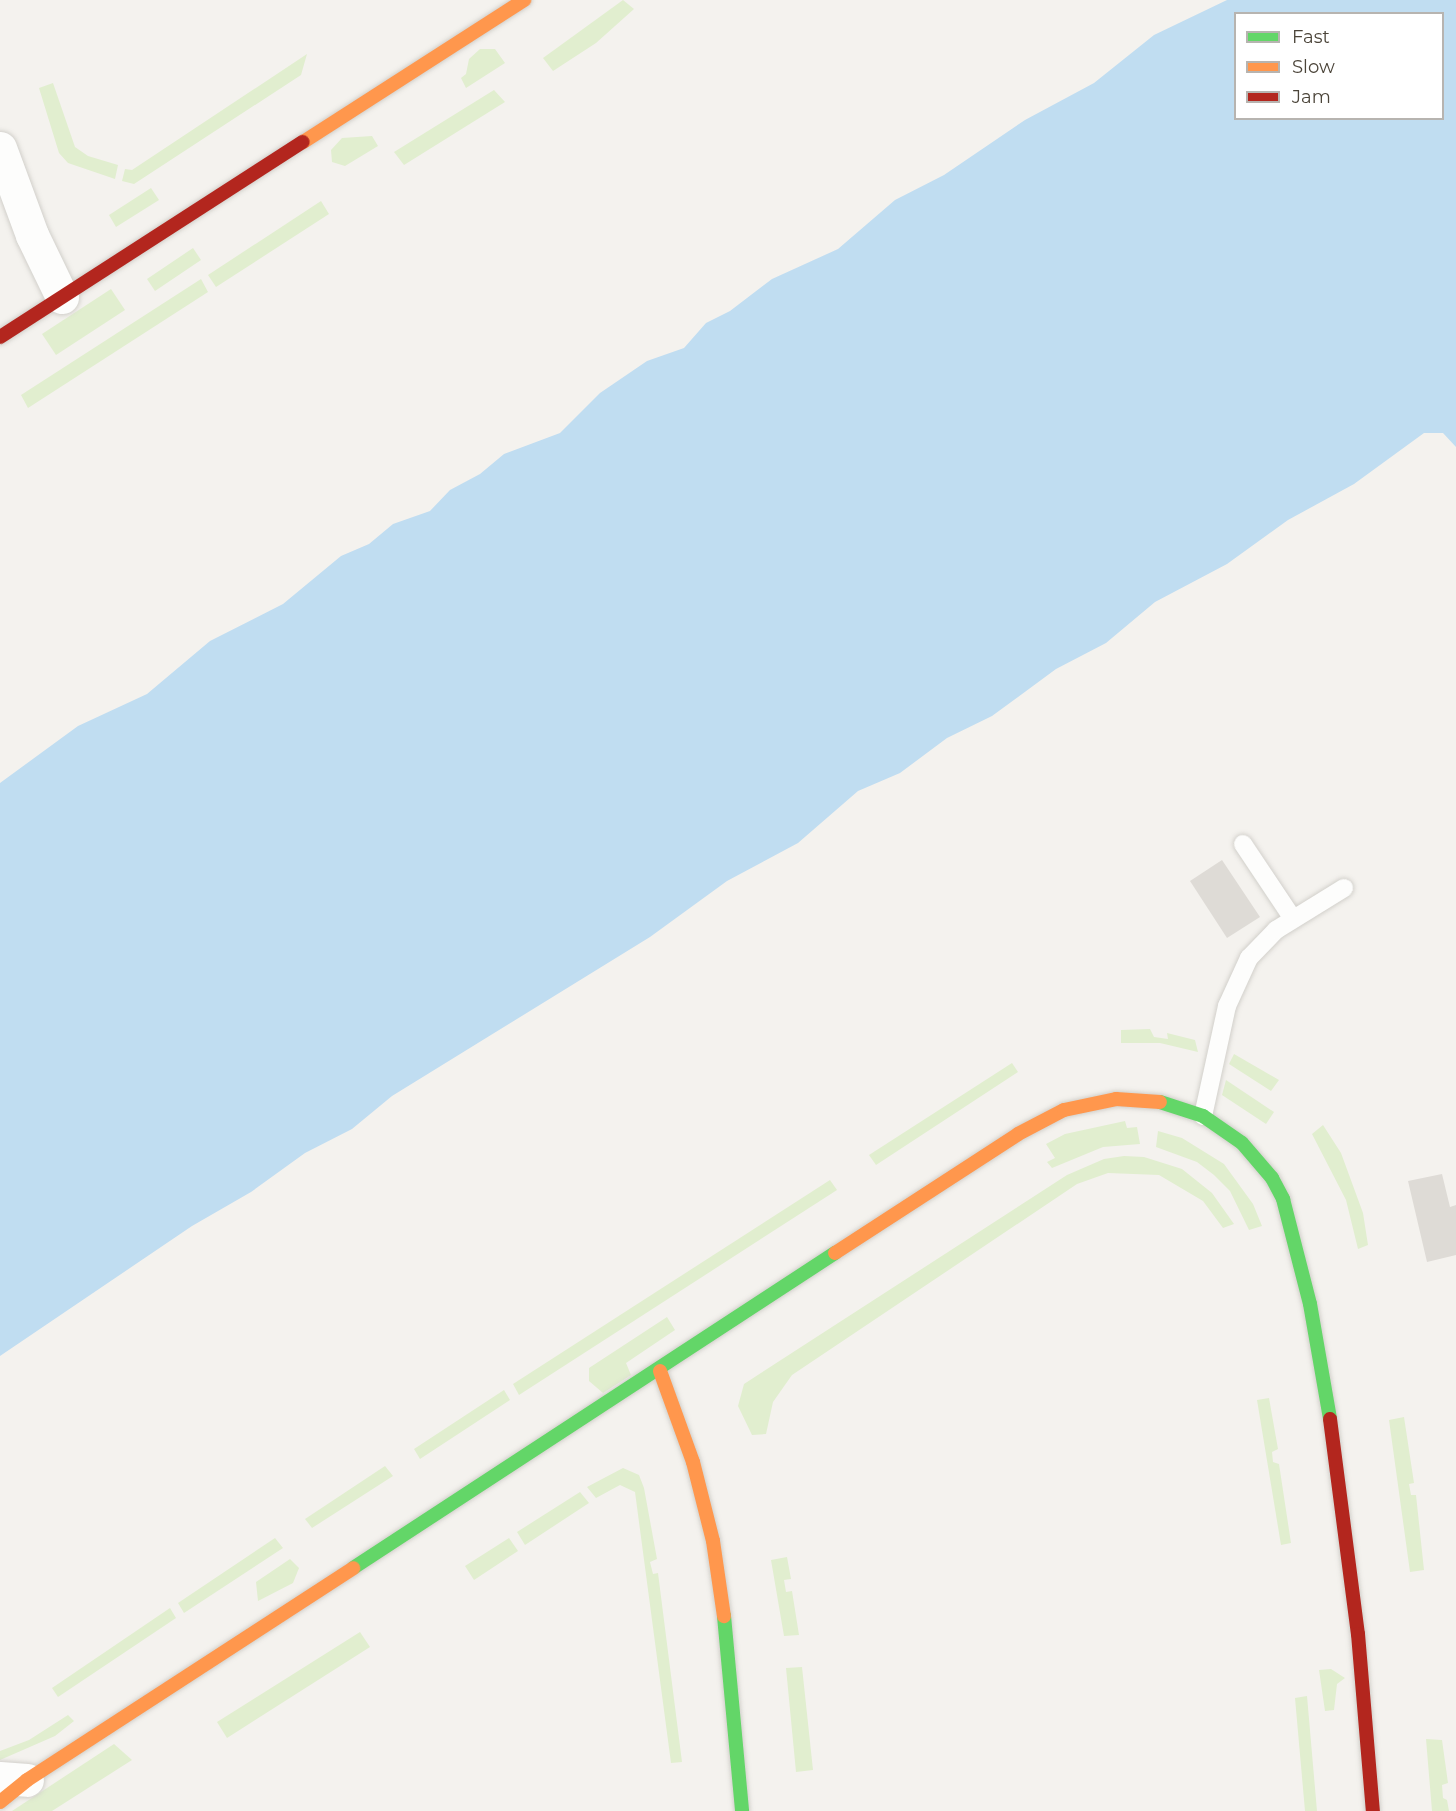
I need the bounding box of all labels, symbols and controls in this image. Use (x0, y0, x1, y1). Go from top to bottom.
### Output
legend (1234, 12, 1444, 120)
text: Fast (1292, 26, 1330, 48)
text: Slow (1292, 56, 1335, 78)
text: Jam (1292, 86, 1331, 108)

